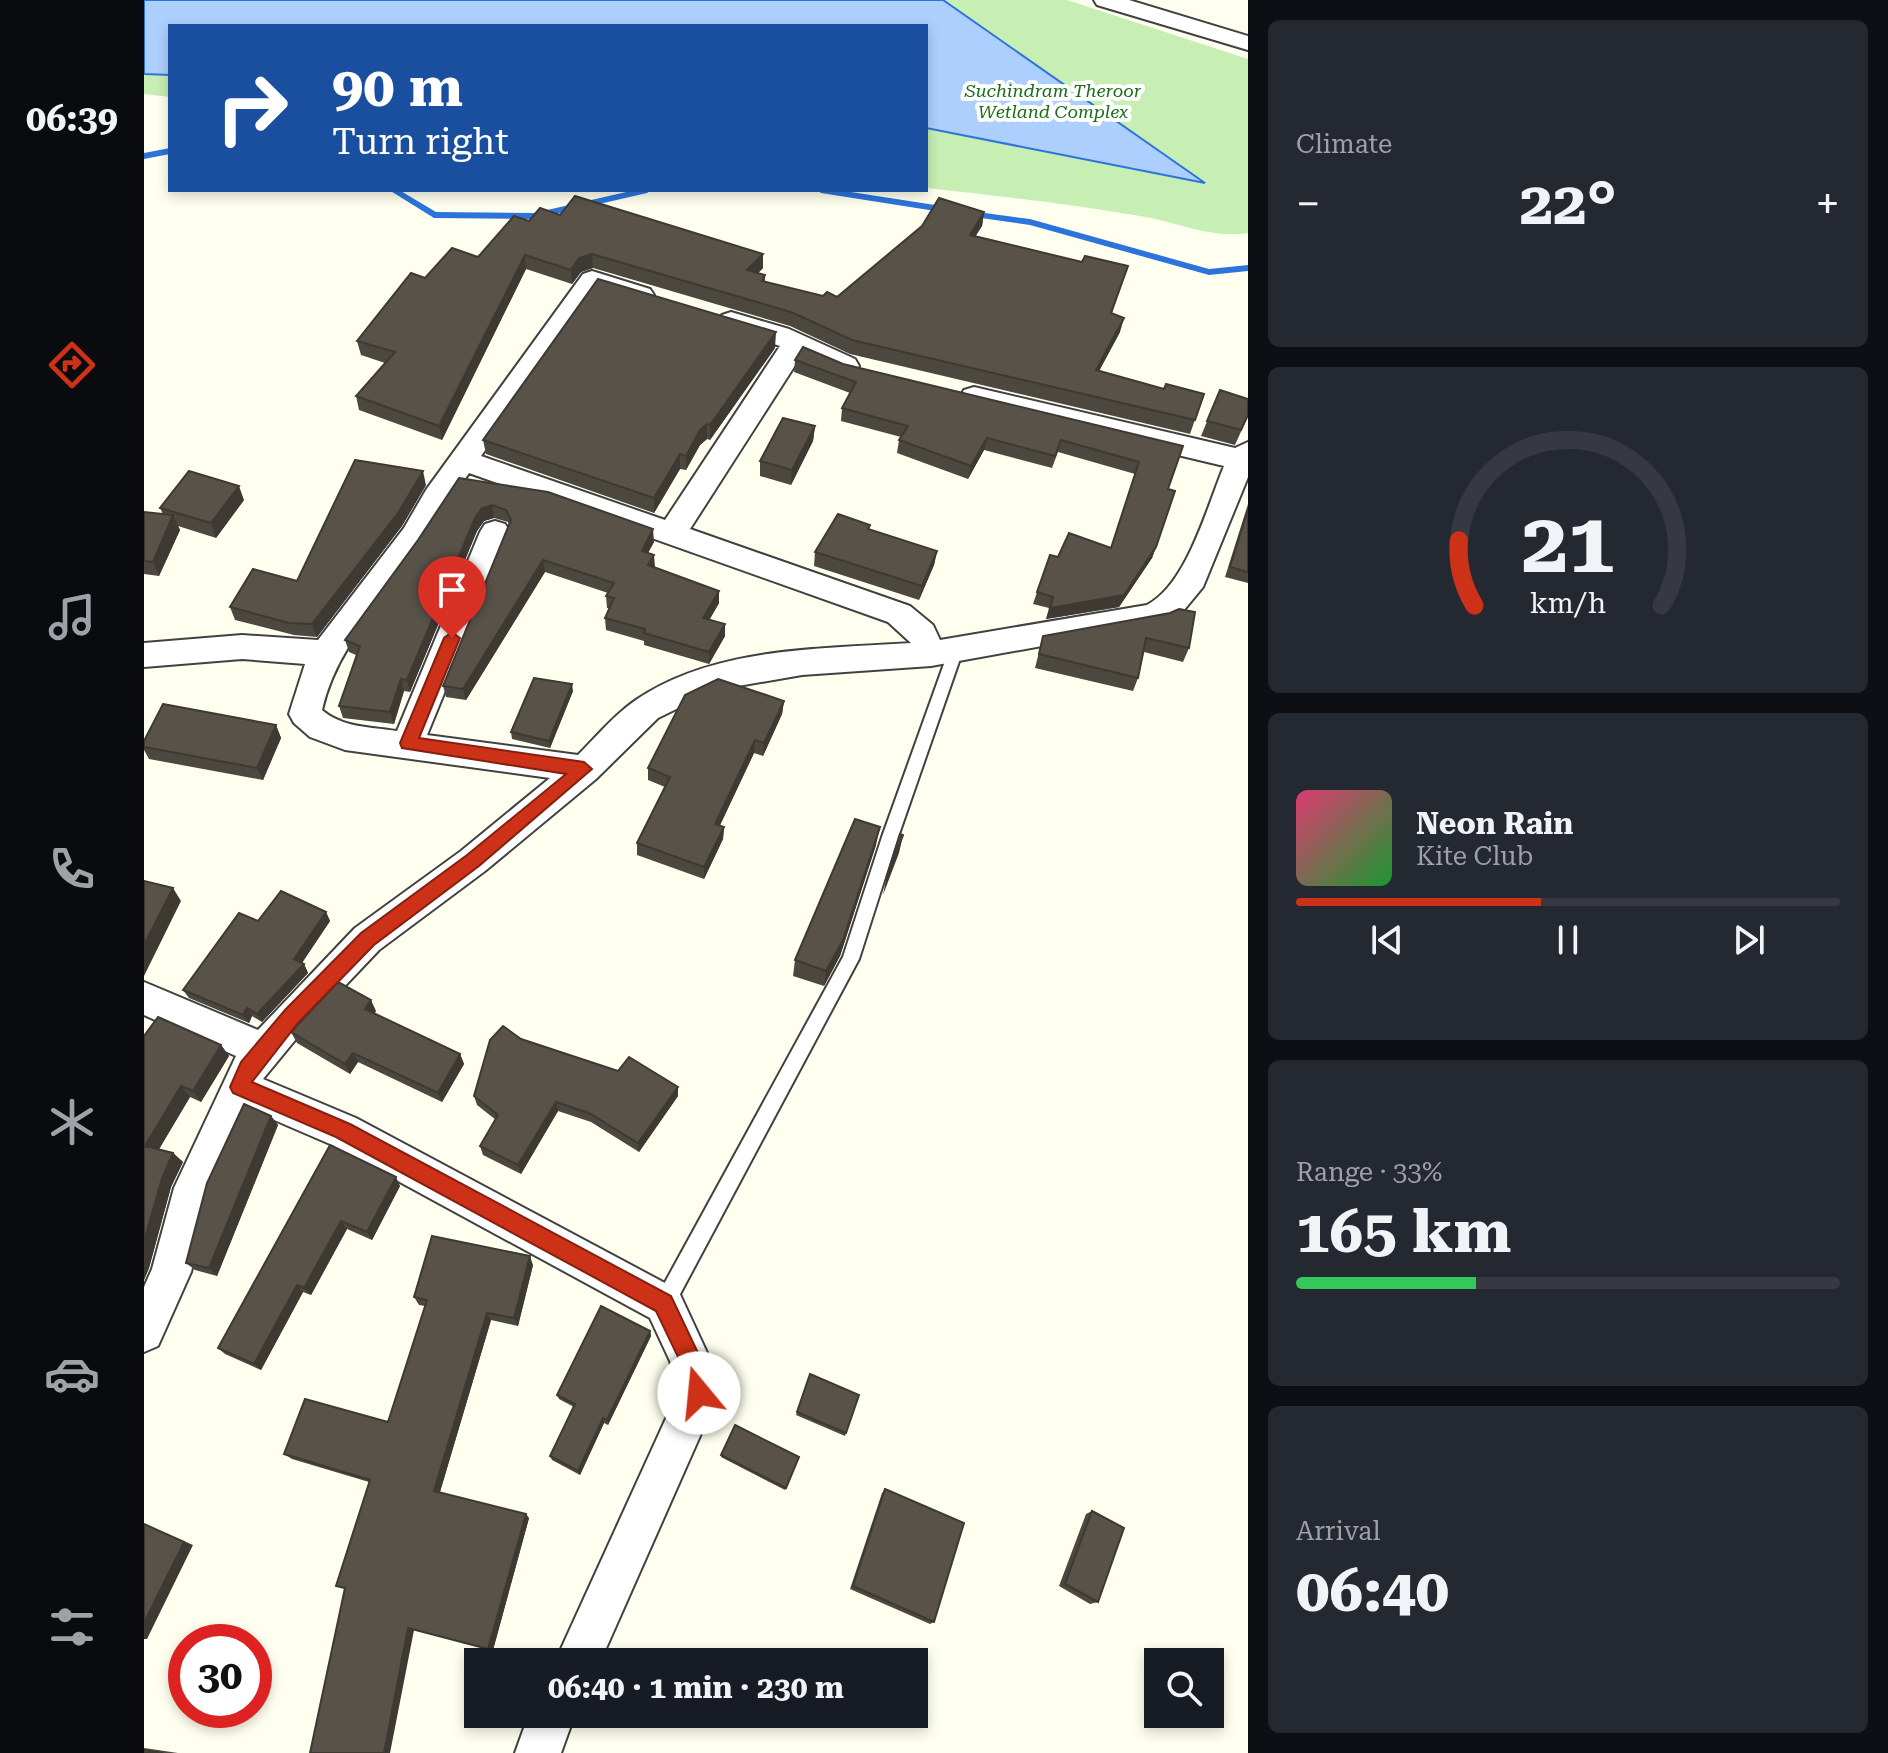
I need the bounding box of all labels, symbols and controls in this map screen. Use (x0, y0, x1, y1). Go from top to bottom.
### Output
text: 90 m (332, 54, 463, 120)
icon: right (200, 56, 304, 160)
park label: Suchindram Theroor Wetland Complex (964, 80, 1142, 122)
text: 06:39 (26, 98, 118, 140)
text: Turn right (332, 121, 509, 163)
text: Climate (1296, 129, 1392, 159)
text: 22° (1519, 168, 1617, 239)
text: − (1296, 178, 1321, 230)
text: + (1815, 178, 1840, 230)
icon: directions (44, 337, 100, 393)
text: 21 (1521, 494, 1615, 591)
pin (418, 556, 486, 638)
icon: arrive (430, 568, 474, 612)
text: km/h (1530, 586, 1606, 620)
icon: music (44, 589, 100, 645)
text: Neon Rain (1416, 806, 1573, 841)
icon: phone (44, 841, 100, 897)
text: Kite Club (1416, 841, 1533, 871)
icon: previous (1365, 918, 1409, 962)
icon: pause (1546, 918, 1590, 962)
icon: next (1727, 918, 1771, 962)
icon: climate (44, 1094, 100, 1150)
text: Range · 33% (1296, 1157, 1442, 1187)
text: 165 km (1296, 1196, 1511, 1267)
icon: car (44, 1346, 100, 1402)
position arrow (657, 1351, 741, 1435)
text: Arrival (1296, 1516, 1381, 1546)
text: 06:40 (1296, 1555, 1449, 1626)
icon: filters (44, 1599, 100, 1655)
speed limit sign: 30 (168, 1624, 272, 1728)
map controls (1144, 1648, 1224, 1728)
button: search (1144, 1648, 1224, 1728)
text: 06:40 · 1 min · 230 m (548, 1670, 844, 1705)

